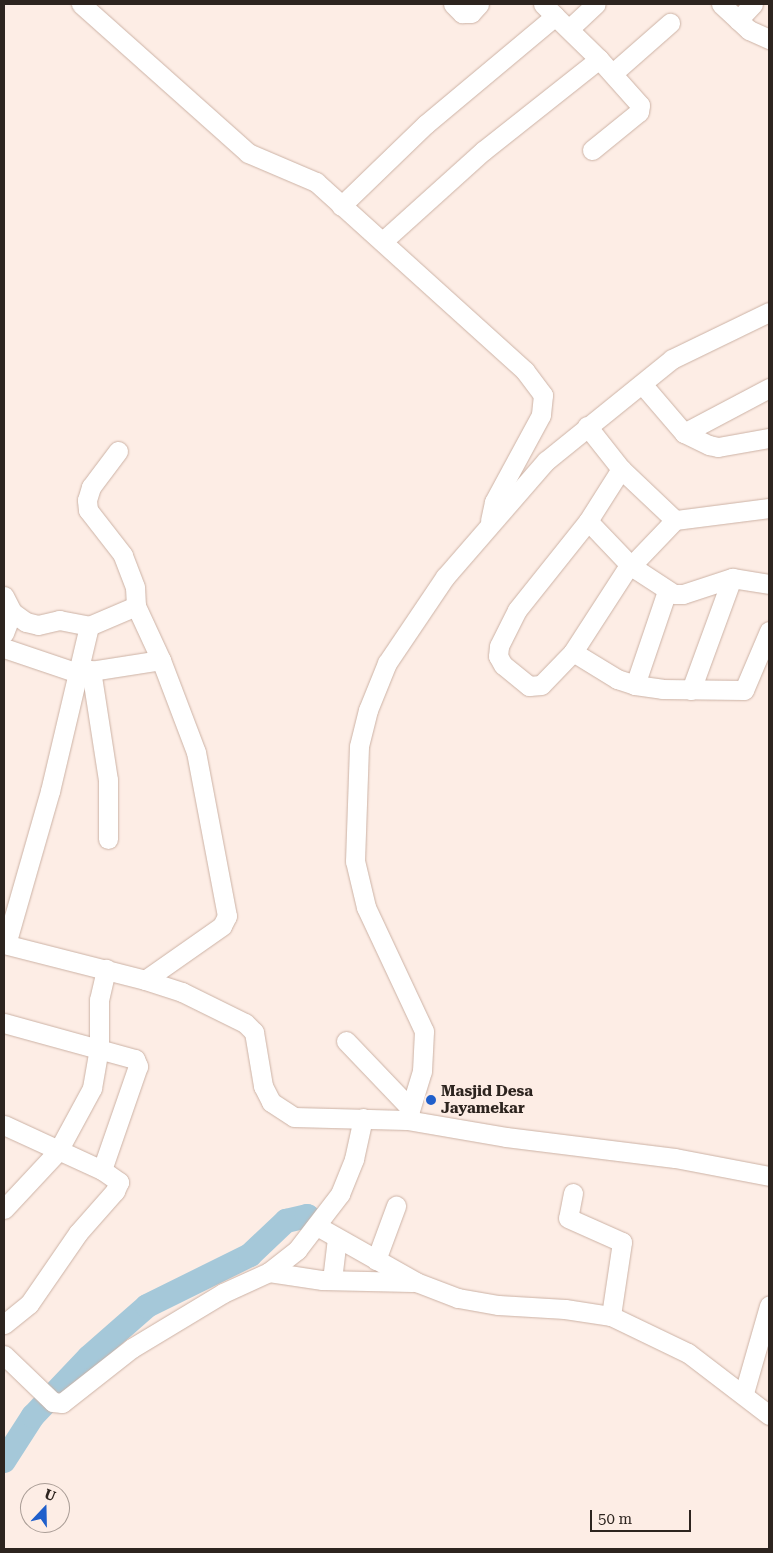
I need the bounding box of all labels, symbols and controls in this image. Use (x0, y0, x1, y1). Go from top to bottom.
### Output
place label: Masjid Desa Jayamekar (441, 1082, 533, 1117)
marker: Masjid Desa Jayamekar (425, 1094, 437, 1106)
north arrow (20, 1483, 70, 1533)
text: U (42, 1486, 58, 1504)
scale bar (593, 1500, 694, 1532)
text: 50 m (598, 1510, 632, 1528)

